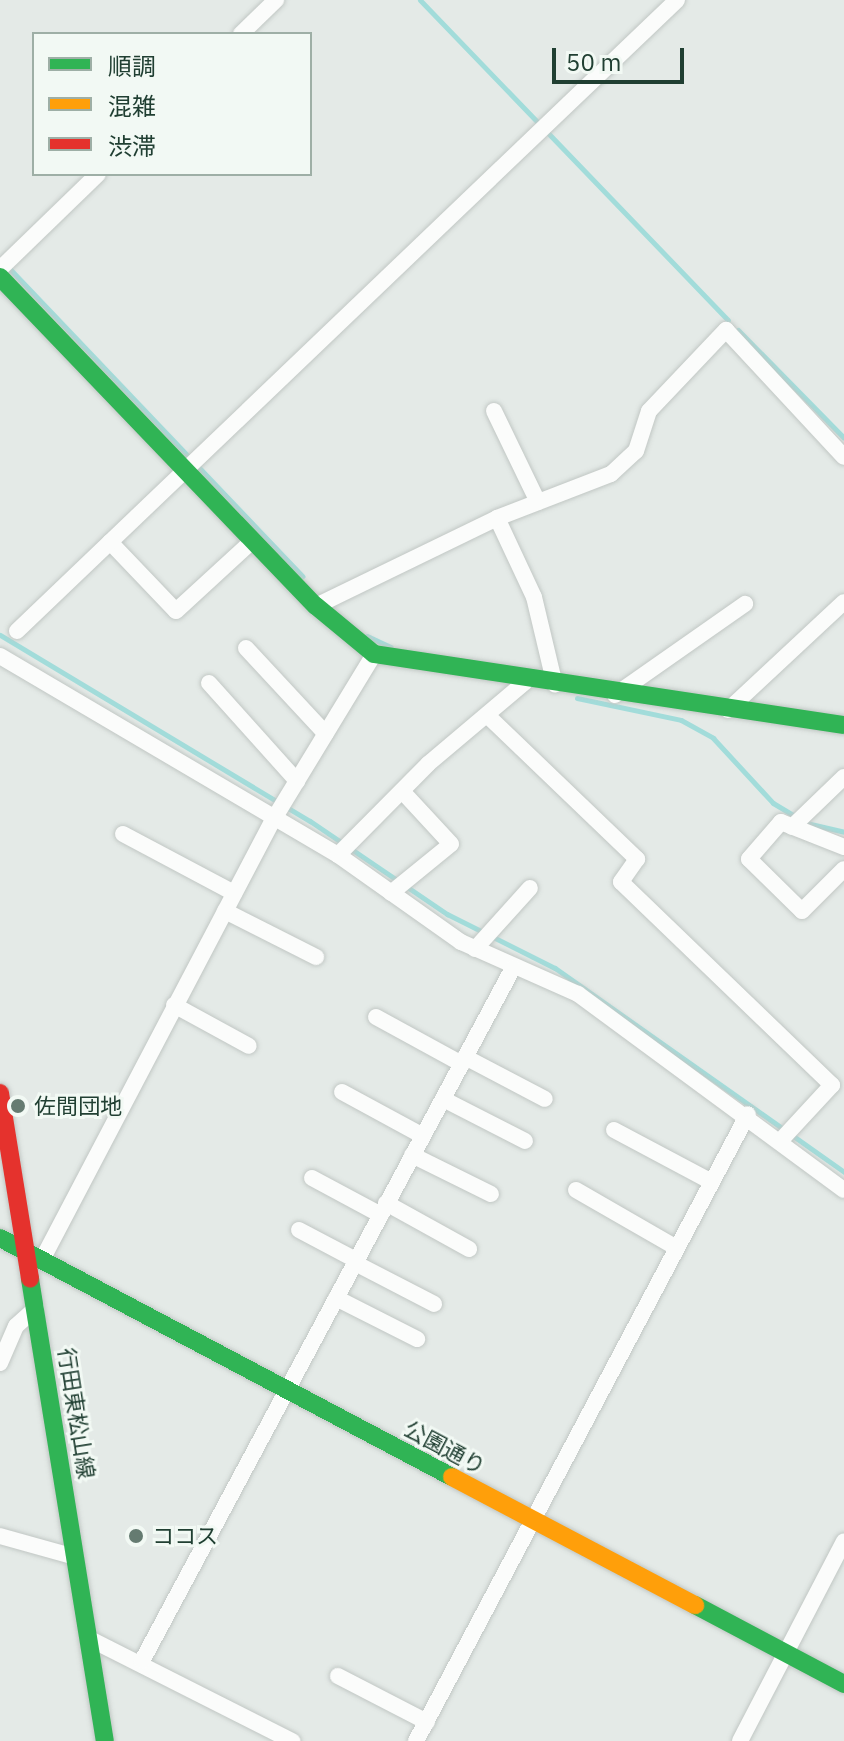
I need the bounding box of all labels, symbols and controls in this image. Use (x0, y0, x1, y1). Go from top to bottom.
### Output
legend (32, 32, 312, 176)
scale bar (556, 32, 688, 82)
text: 50 m (566, 46, 621, 78)
text: 順調 (108, 50, 156, 82)
text: 混雑 (108, 90, 156, 122)
text: 渋滞 (108, 130, 156, 162)
place label: 佐間団地 (34, 1093, 122, 1119)
marker: 佐間団地 (9, 1097, 27, 1115)
street label: 行田東松山線 (54, 1346, 100, 1480)
street label: 公園通り (400, 1415, 490, 1479)
place label: ココス (152, 1523, 218, 1549)
marker: ココス (127, 1527, 145, 1545)

